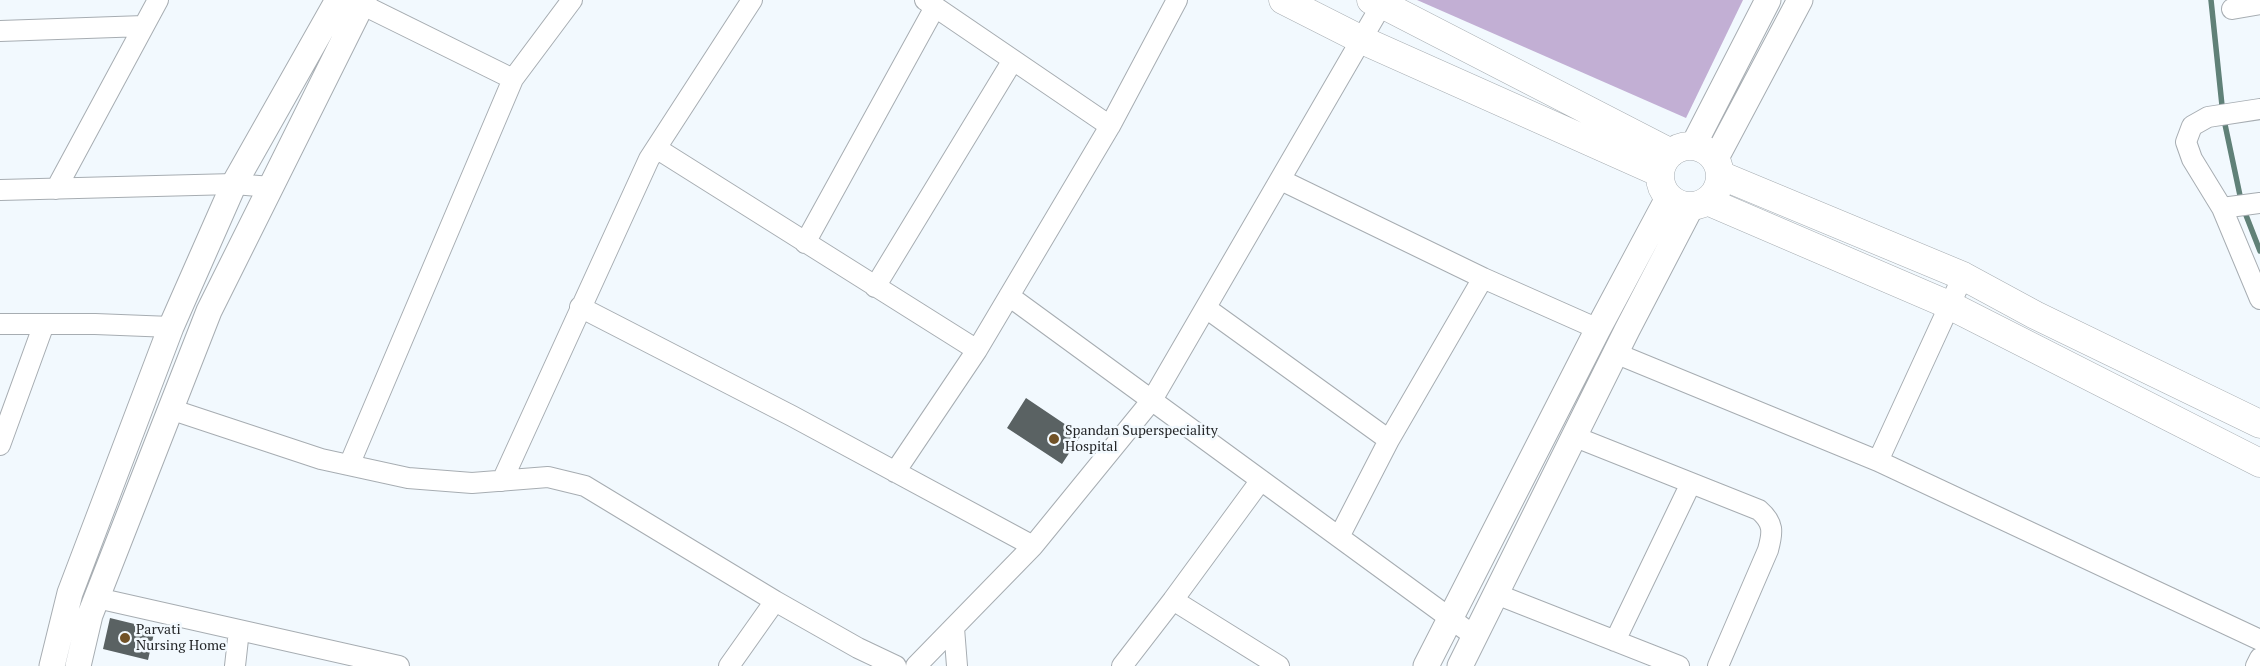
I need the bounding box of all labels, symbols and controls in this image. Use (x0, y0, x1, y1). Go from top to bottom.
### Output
place label: Spandan Superspeciality Hospital (1065, 423, 1218, 456)
marker: Spandan Superspeciality Hospital (1047, 432, 1061, 446)
place label: Parvati Nursing Home (136, 622, 226, 654)
marker: Parvati Nursing Home (118, 631, 132, 645)

